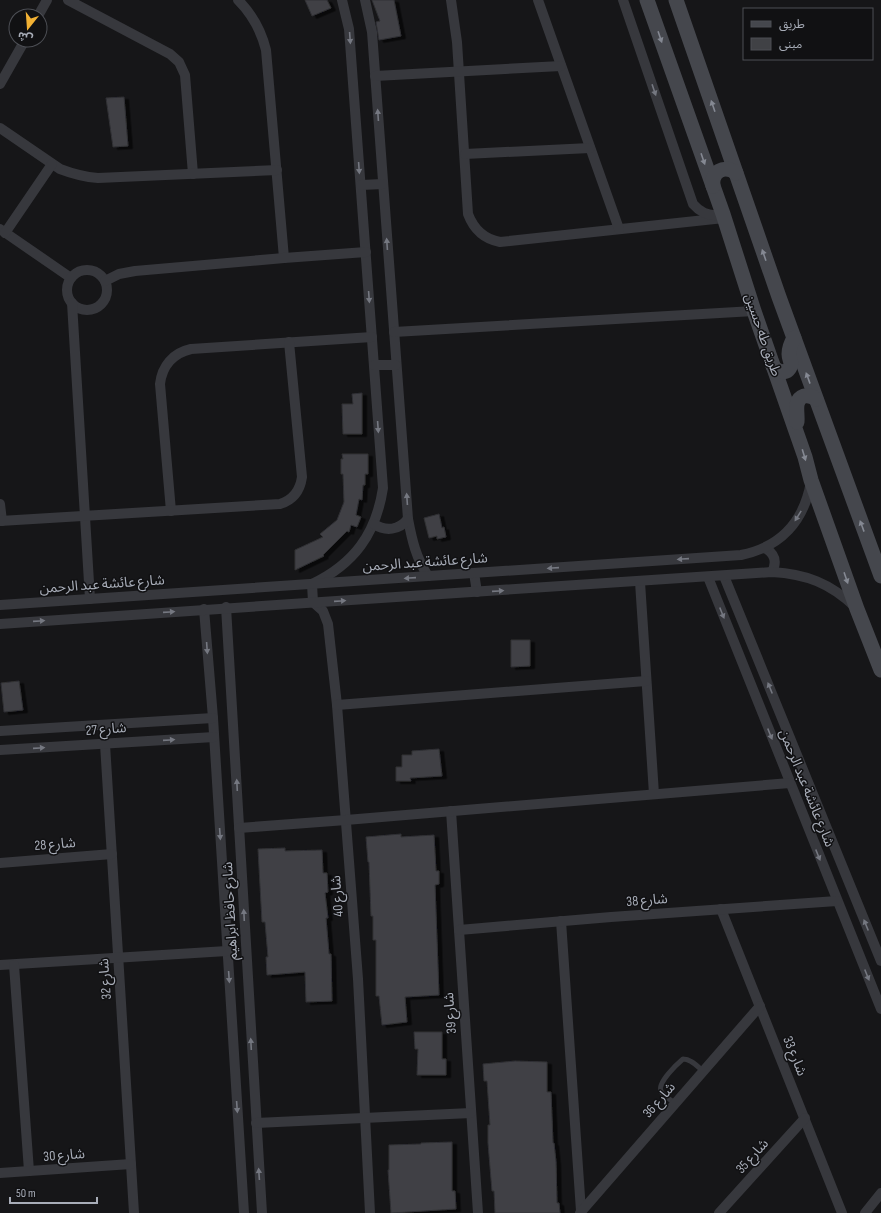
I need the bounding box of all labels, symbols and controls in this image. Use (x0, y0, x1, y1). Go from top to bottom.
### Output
north arrow (8, 8, 48, 48)
legend (743, 8, 873, 60)
text: طريق (779, 17, 805, 32)
text: ش (16, 29, 34, 46)
one-way arrow (657, 31, 663, 43)
one-way arrow (346, 32, 353, 44)
text: مبنى (779, 37, 802, 52)
one-way arrow (651, 84, 657, 96)
one-way arrow (710, 100, 716, 112)
one-way arrow (374, 109, 381, 121)
one-way arrow (701, 154, 707, 166)
one-way arrow (356, 162, 363, 174)
one-way arrow (384, 238, 391, 250)
one-way arrow (761, 249, 767, 261)
one-way arrow (365, 291, 372, 303)
street label: طريق طه حسين (740, 291, 785, 379)
one-way arrow (805, 371, 811, 383)
one-way arrow (375, 421, 382, 433)
one-way arrow (801, 449, 807, 461)
one-way arrow (403, 493, 410, 505)
one-way arrow (795, 510, 802, 522)
one-way arrow (859, 520, 865, 532)
street label: شارع عائشة عبد الرحمن (362, 549, 488, 577)
one-way arrow (677, 555, 689, 562)
one-way arrow (547, 564, 559, 571)
street label: شارع عائشة عبد الرحمن (39, 571, 165, 599)
one-way arrow (843, 572, 849, 584)
one-way arrow (404, 574, 416, 581)
one-way arrow (492, 587, 504, 594)
one-way arrow (334, 597, 346, 604)
one-way arrow (720, 607, 726, 619)
one-way arrow (163, 608, 175, 615)
one-way arrow (33, 617, 45, 624)
one-way arrow (204, 642, 211, 654)
one-way arrow (767, 682, 773, 694)
street label: شارع 27 (85, 719, 127, 741)
street label: شارع عائشة عبد الرحمن (774, 727, 838, 850)
one-way arrow (768, 728, 774, 740)
one-way arrow (163, 736, 175, 743)
one-way arrow (33, 744, 45, 751)
one-way arrow (233, 779, 240, 791)
one-way arrow (217, 827, 224, 840)
street label: شارع 28 (34, 834, 76, 856)
one-way arrow (816, 849, 822, 861)
street label: شارع حافظ ابراهيم (219, 861, 243, 961)
street label: شارع 40 (327, 874, 349, 917)
street label: شارع 38 (626, 890, 668, 912)
one-way arrow (241, 909, 248, 921)
one-way arrow (863, 919, 869, 931)
street label: شارع 32 (95, 958, 117, 1000)
one-way arrow (864, 970, 870, 981)
one-way arrow (226, 971, 233, 983)
street label: شارع 39 (440, 992, 462, 1034)
street label: شارع 33 (778, 1034, 811, 1079)
one-way arrow (248, 1038, 255, 1050)
street label: شارع 36 (639, 1079, 681, 1123)
one-way arrow (234, 1101, 241, 1113)
street label: شارع 35 (732, 1135, 774, 1178)
street label: شارع 30 (43, 1145, 86, 1167)
one-way arrow (256, 1168, 263, 1180)
scale bar (10, 1179, 97, 1205)
text: 50 m (16, 1186, 36, 1201)

